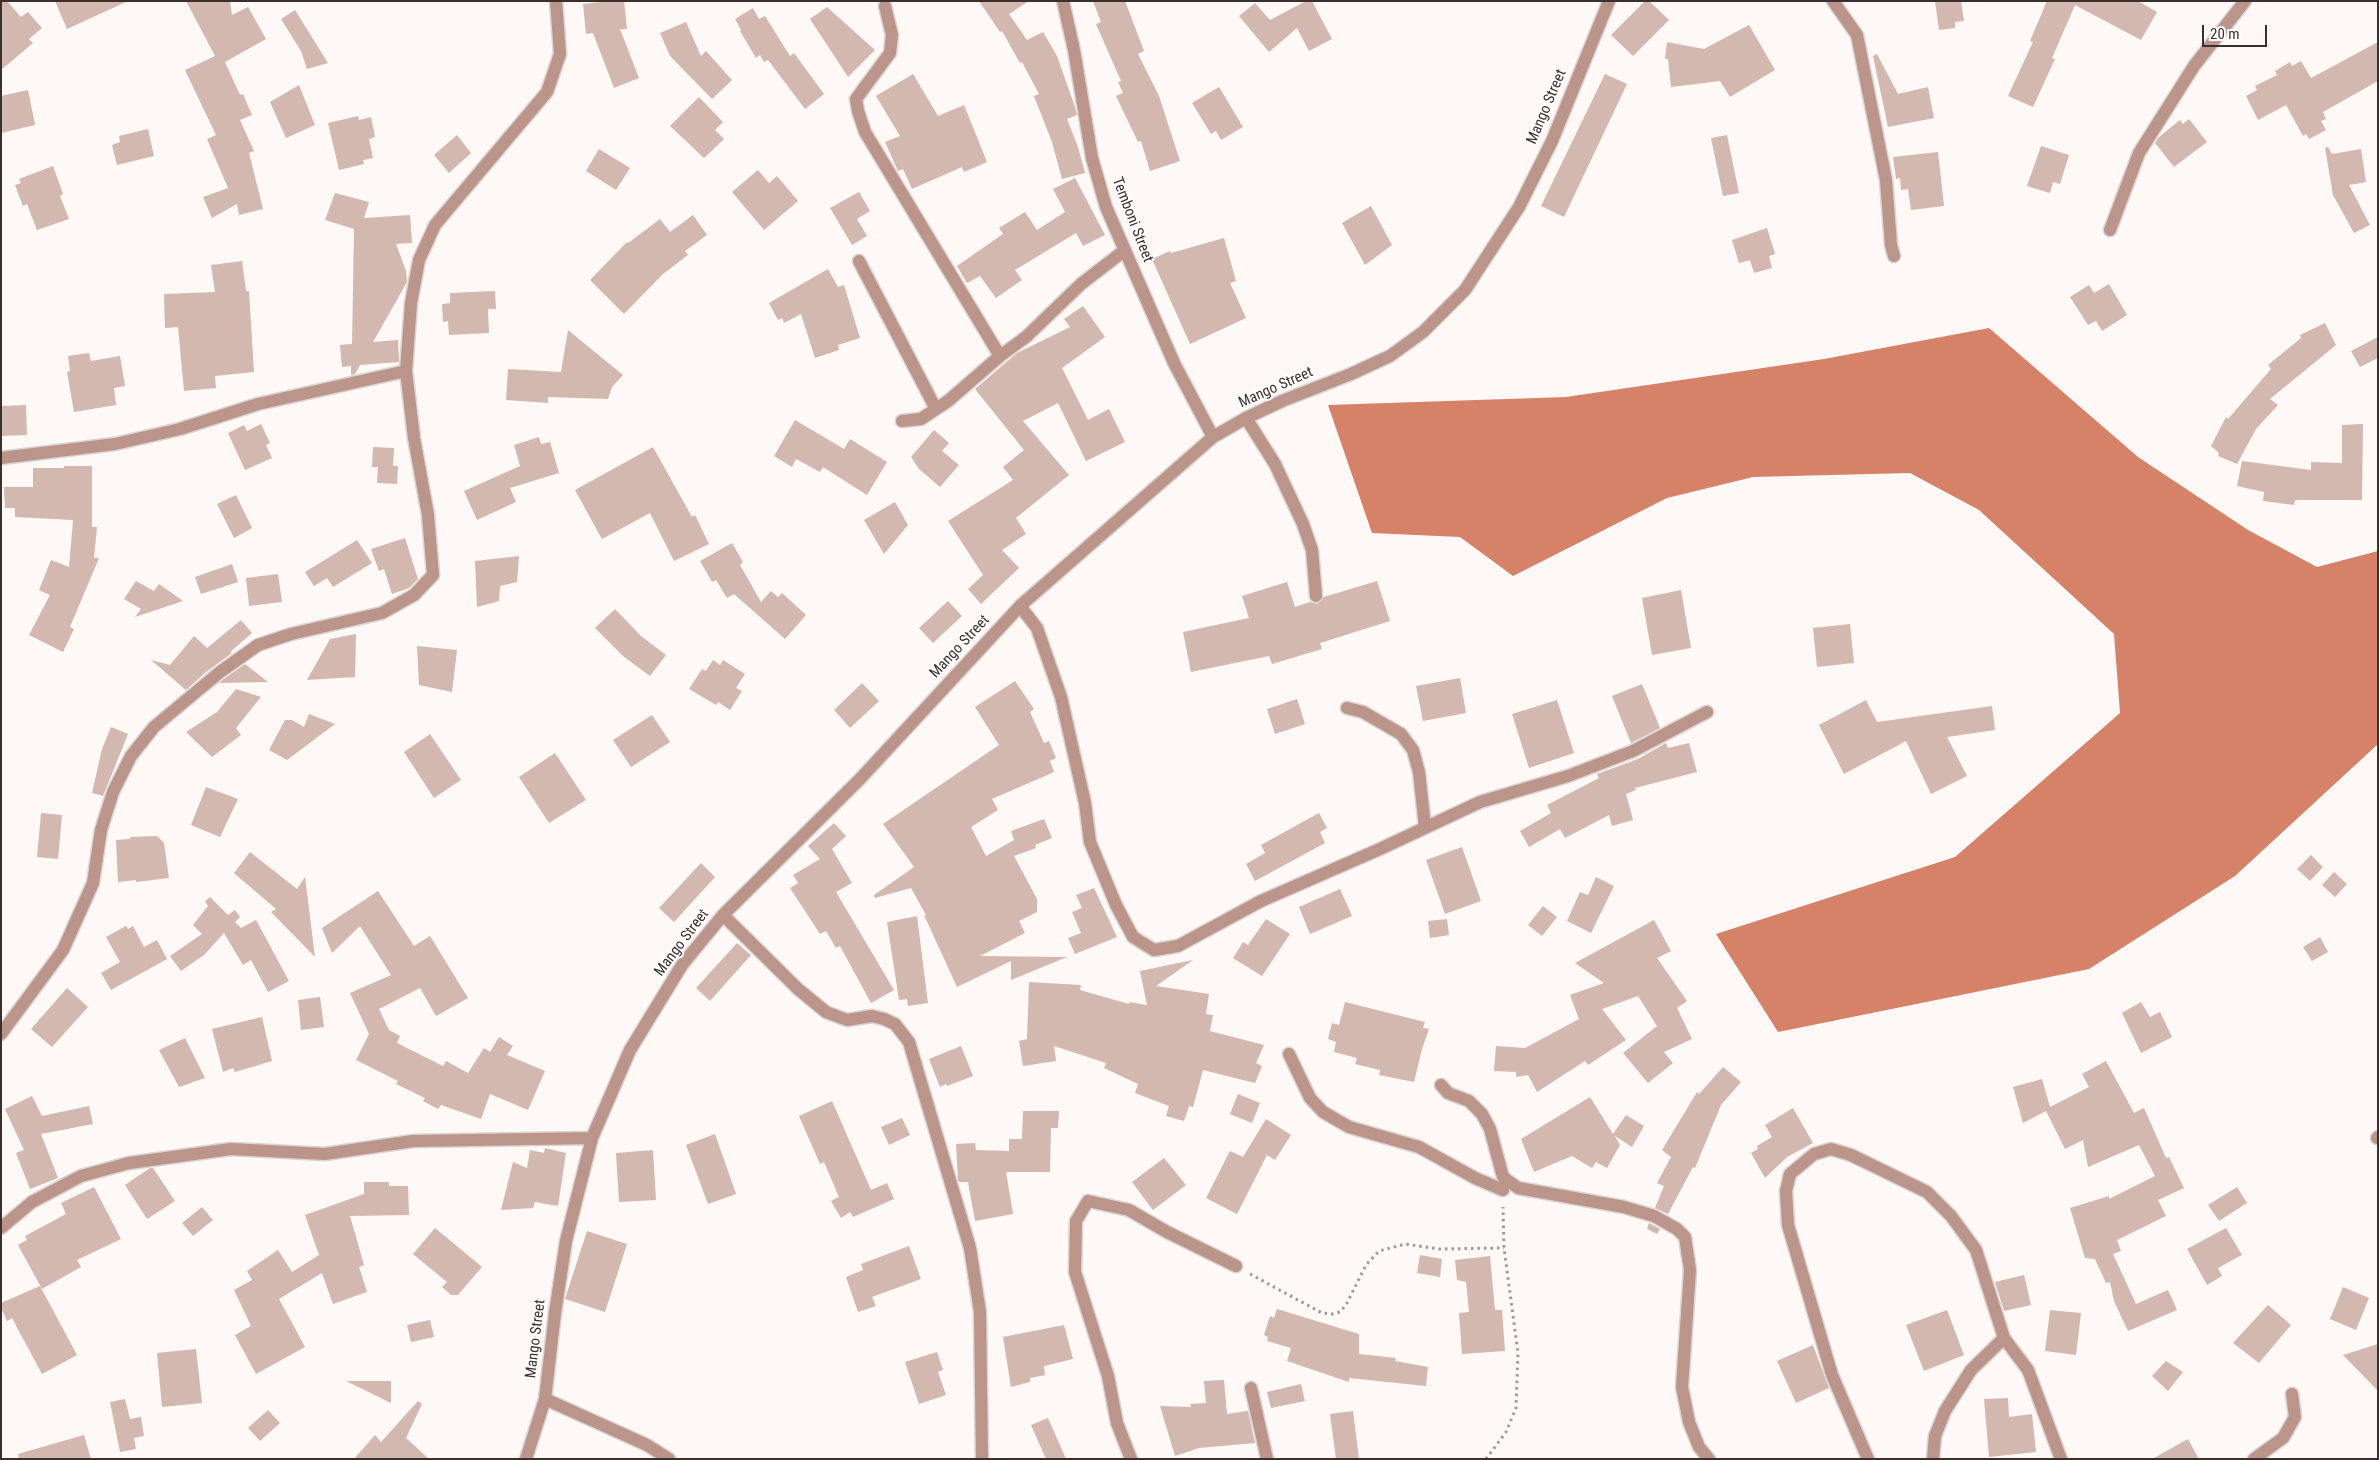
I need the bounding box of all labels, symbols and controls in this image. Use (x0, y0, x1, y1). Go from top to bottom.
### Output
scale bar (2204, 15, 2269, 47)
text: 20 m (2210, 25, 2240, 43)
street label: Mango Street (1523, 67, 1571, 147)
street label: Temboni Street (1108, 175, 1156, 265)
street label: Mango Street (1236, 364, 1316, 412)
street label: Mango Street (926, 612, 994, 682)
street label: Mango Street (651, 906, 713, 980)
street label: Mango Street (522, 1299, 550, 1379)

